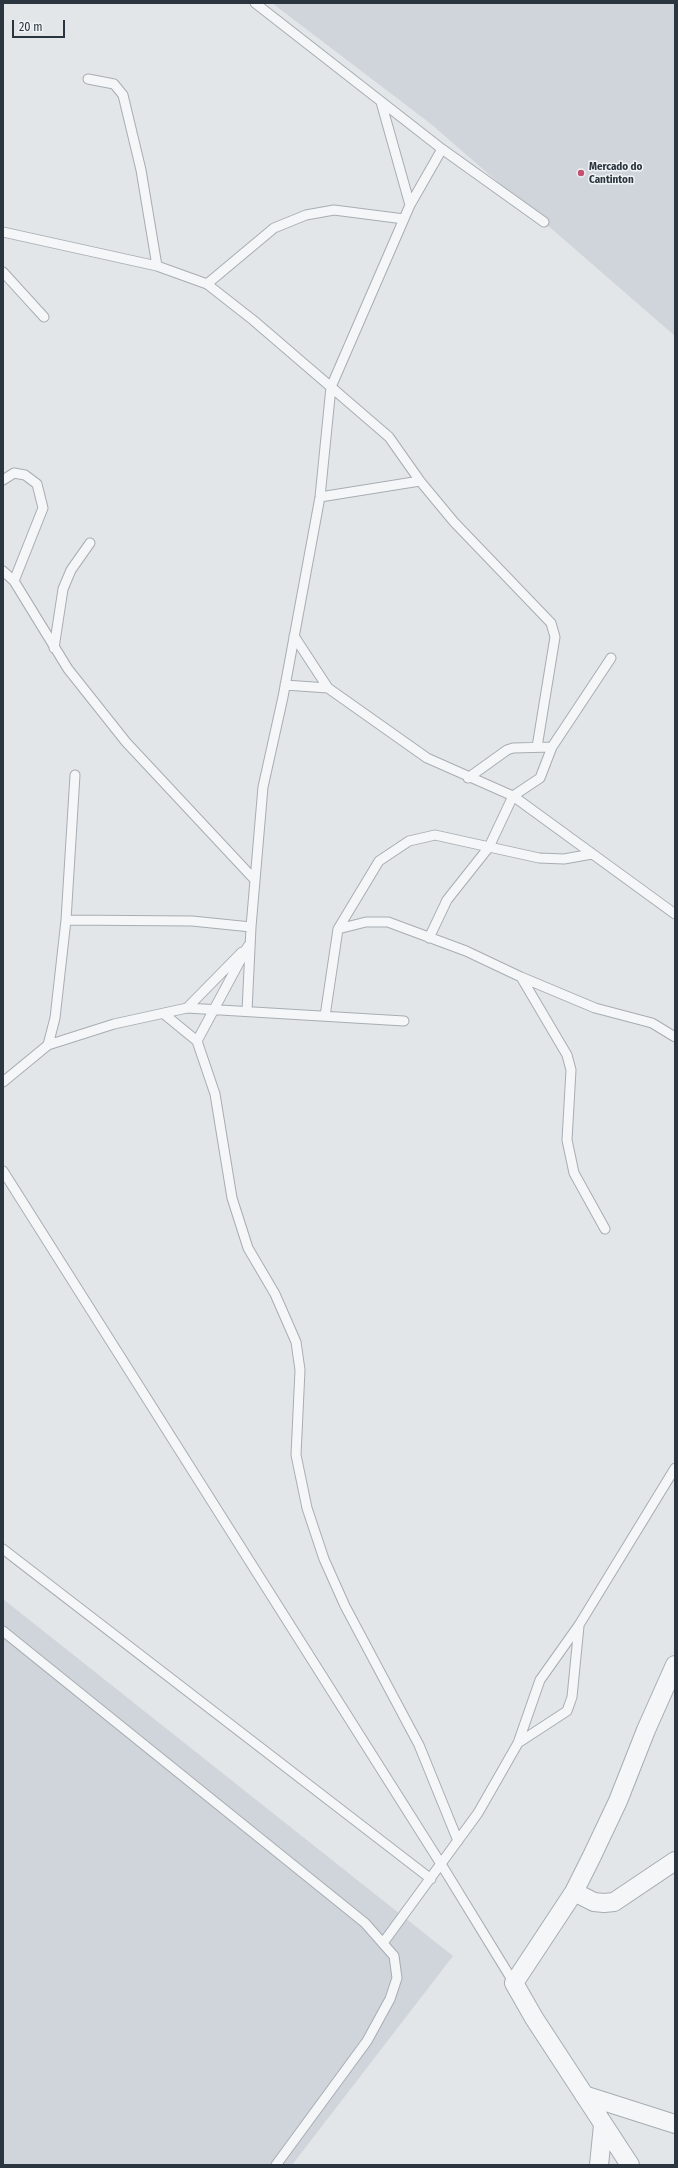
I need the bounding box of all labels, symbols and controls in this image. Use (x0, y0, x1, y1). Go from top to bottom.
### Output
scale bar (14, 12, 67, 38)
text: 20 m (19, 20, 43, 34)
place label: Mercado do Cantinton (589, 160, 642, 186)
marker: Mercado do Cantinton (576, 168, 586, 178)

